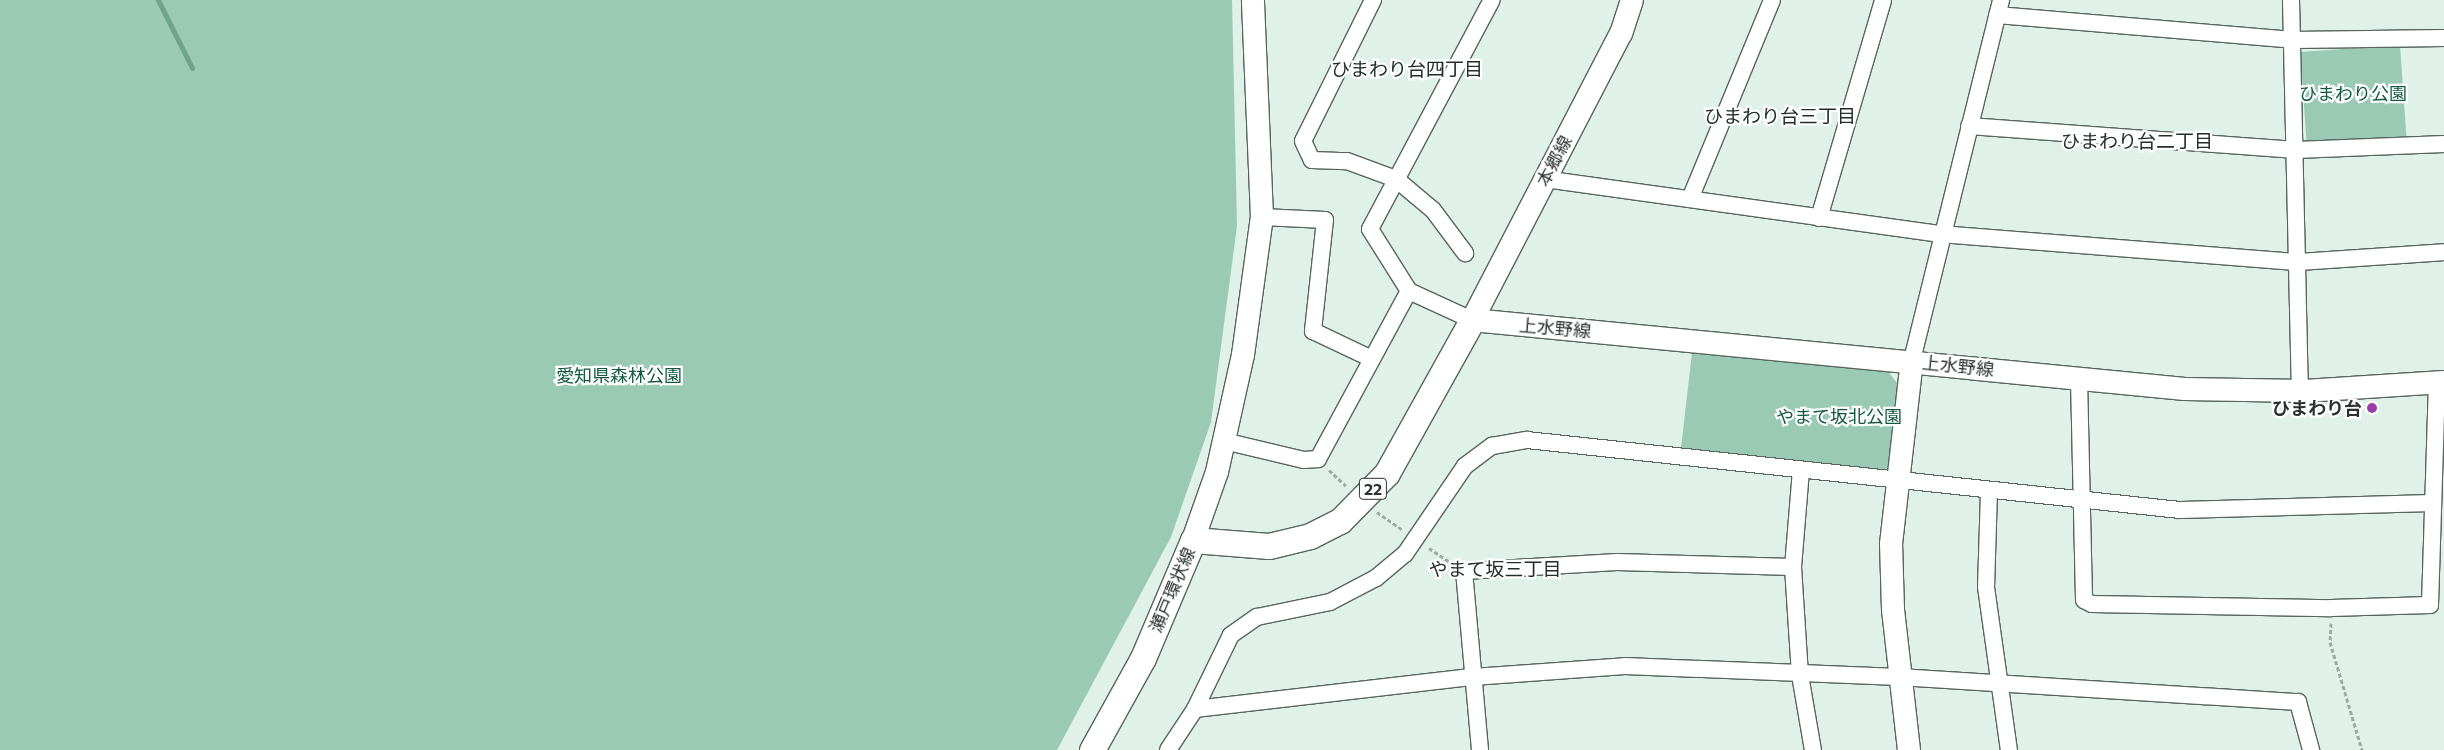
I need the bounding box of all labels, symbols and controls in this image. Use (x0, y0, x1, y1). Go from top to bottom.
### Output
district label: ひまわり台四丁目 (1331, 58, 1483, 80)
park label: ひまわり公園 (2299, 82, 2407, 104)
district label: ひまわり台三丁目 (1704, 105, 1856, 127)
district label: ひまわり台二丁目 (2061, 130, 2213, 152)
street label: 本郷線 (1532, 132, 1576, 190)
street label: 上水野線 (1518, 314, 1592, 342)
street label: 上水野線 (1921, 351, 1995, 381)
park label: 愛知県森林公園 (556, 364, 682, 386)
place label: ひまわり台 (2272, 397, 2362, 419)
marker: ひまわり台 (2366, 402, 2378, 414)
park label: やまて坂北公園 (1776, 405, 1902, 427)
road number: 22 (1358, 476, 1388, 502)
street label: 瀬戸環状線 (1144, 544, 1200, 636)
district label: やまて坂三丁目 (1429, 558, 1561, 580)

